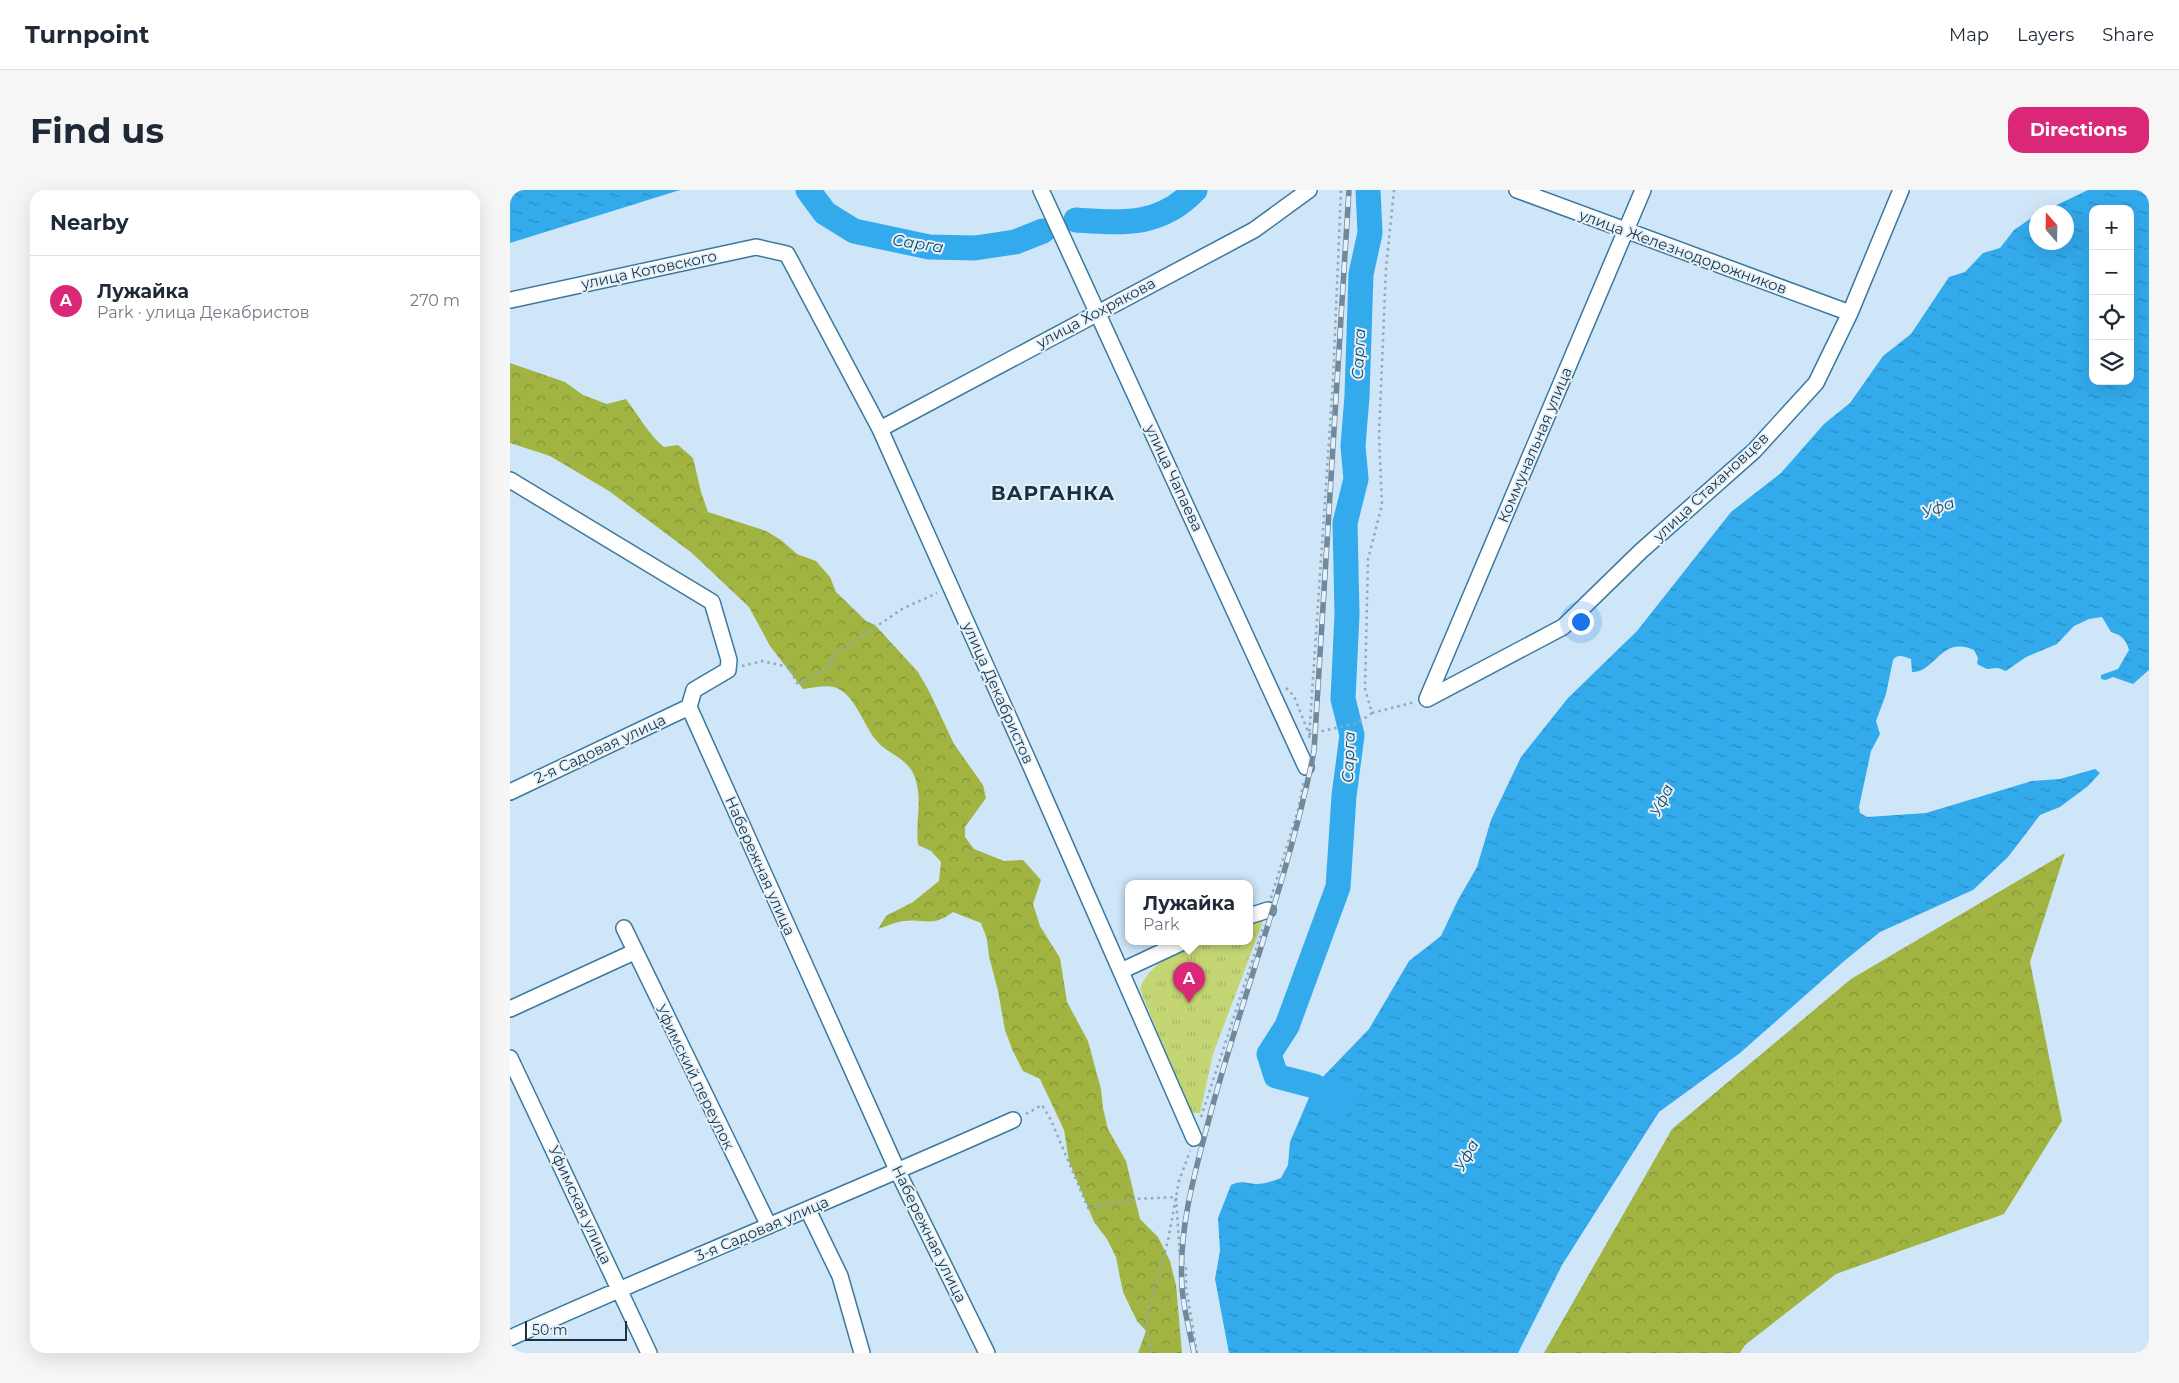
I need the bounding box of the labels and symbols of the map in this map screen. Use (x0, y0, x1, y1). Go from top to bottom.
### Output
street label: улица Железнодорожников (1576, 205, 1790, 298)
north arrow (2029, 205, 2074, 250)
water label: Сарга (891, 230, 945, 257)
street label: улица Котовского (578, 246, 718, 293)
street label: улица Хохрякова (1032, 273, 1159, 352)
water label: Сарга (1348, 328, 1369, 380)
street label: Коммунальная улица (1493, 364, 1576, 525)
street label: улица Чапаева (1141, 420, 1208, 534)
street label: улица Стахановцев (1648, 428, 1772, 546)
district label: ВАРГАНКА (991, 481, 1115, 505)
water label: Уфа (1919, 493, 1957, 522)
your location (1568, 609, 1594, 635)
street label: улица Декабристов (958, 618, 1038, 767)
street label: 2-я Садовая улица (531, 710, 669, 787)
water label: Сарга (1338, 731, 1359, 783)
water label: Уфа (1646, 781, 1677, 819)
street label: Набережная улица (721, 793, 800, 938)
pin: A (1173, 962, 1205, 1003)
street label: Уфимский переулок (652, 1001, 739, 1153)
water label: Уфа (1450, 1136, 1483, 1175)
street label: Уфимская улица (545, 1142, 616, 1267)
street label: Набережная улица (888, 1162, 971, 1306)
street label: 3-я Садовая улица (692, 1192, 831, 1265)
scale bar (525, 1318, 628, 1341)

